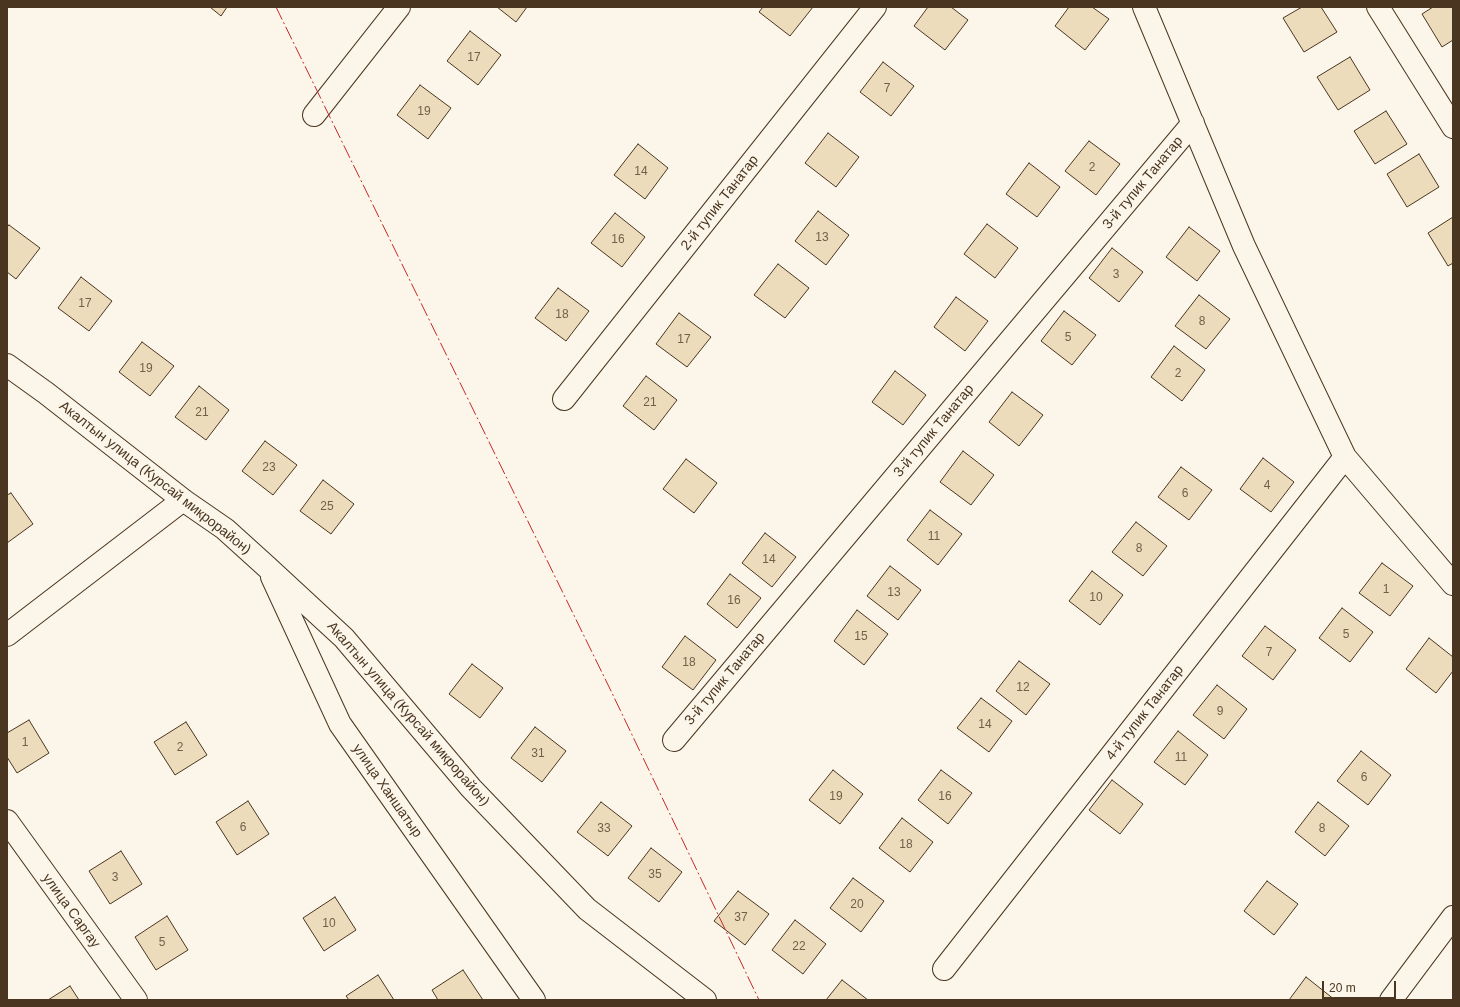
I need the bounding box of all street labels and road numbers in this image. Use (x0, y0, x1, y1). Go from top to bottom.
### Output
street label: 3-й тупик Танатар (1099, 133, 1187, 233)
street label: 2-й тупик Танатар (678, 152, 762, 254)
street label: 3-й тупик Танатар (890, 381, 978, 481)
street label: Акалтын улица (Курсай микрорайон) (56, 398, 254, 558)
street label: Акалтын улица (Курсай микрорайон) (323, 618, 493, 810)
street label: 3-й тупик Танатар (681, 629, 769, 729)
street label: 4-й тупик Танатар (1103, 662, 1187, 764)
street label: улица Ханшатыр (349, 741, 425, 841)
street label: улица Саргау (38, 871, 104, 951)

